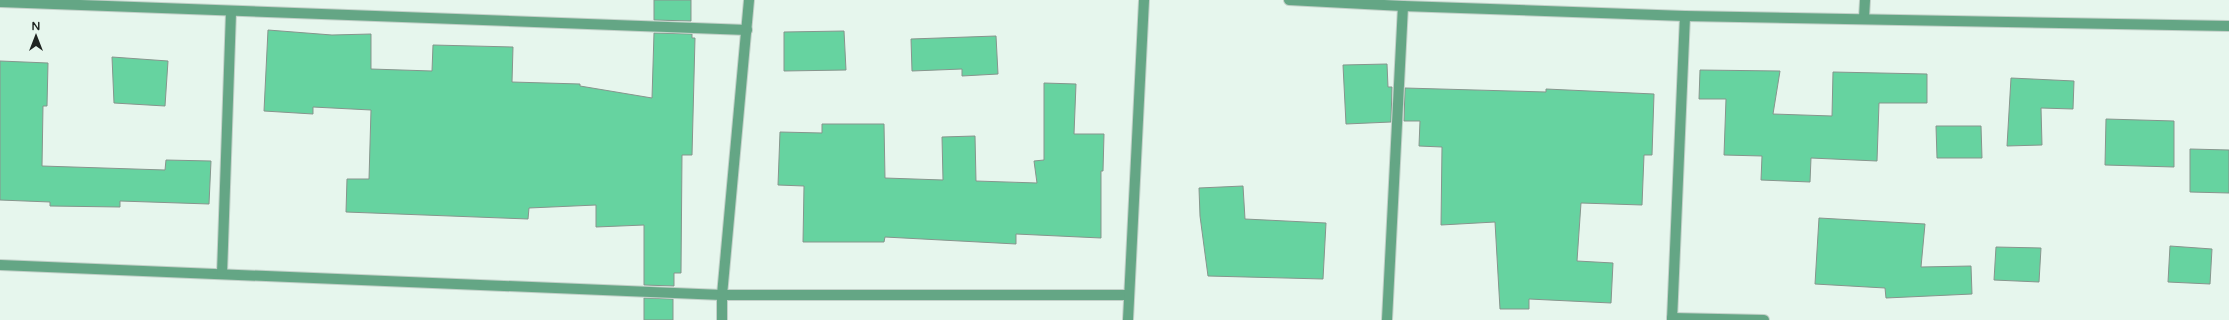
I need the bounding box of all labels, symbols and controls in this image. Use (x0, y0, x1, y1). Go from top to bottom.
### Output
north arrow (16, 16, 56, 56)
text: N (32, 20, 40, 33)

